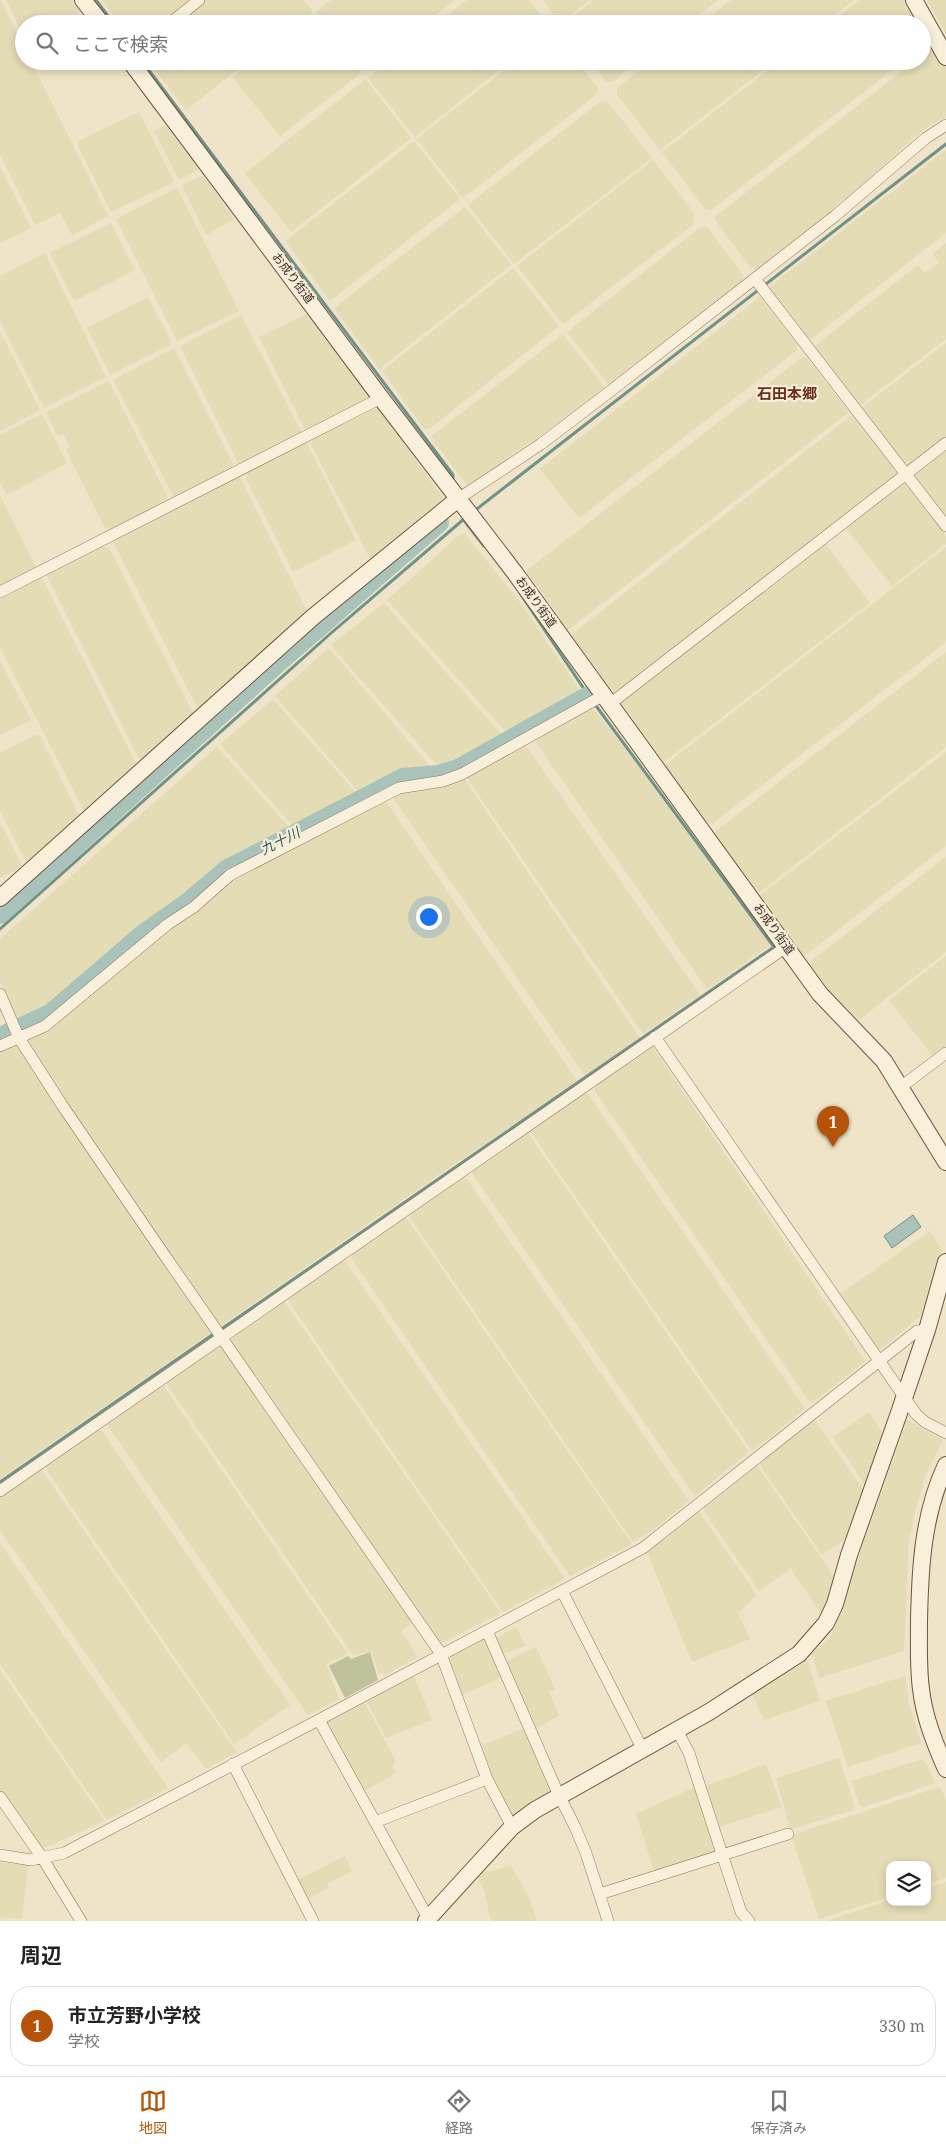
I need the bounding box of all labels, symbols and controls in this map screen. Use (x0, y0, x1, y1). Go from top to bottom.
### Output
search box (15, 15, 931, 70)
icon: search (33, 29, 61, 57)
text: ここで検索 (73, 31, 168, 57)
street label: お成り街道 (269, 249, 318, 307)
district label: 石田本郷 (757, 383, 817, 403)
street label: お成り街道 (512, 572, 561, 631)
water label: 九十川 (257, 822, 305, 859)
street label: お成り街道 (750, 899, 799, 958)
your location (416, 904, 442, 930)
pin: 1 (817, 1106, 849, 1147)
map controls (886, 1861, 931, 1906)
button: layers (886, 1861, 931, 1906)
text: 周辺 (20, 1941, 62, 1969)
text: 市立芳野小学校 (68, 2002, 201, 2028)
text: 1 (32, 2015, 42, 2037)
text: 330 m (879, 2015, 925, 2037)
text: 学校 (68, 2030, 100, 2052)
tab: 地図 (139, 2087, 167, 2137)
tab: 経路 (445, 2087, 473, 2137)
tab: 保存済み (751, 2087, 807, 2137)

